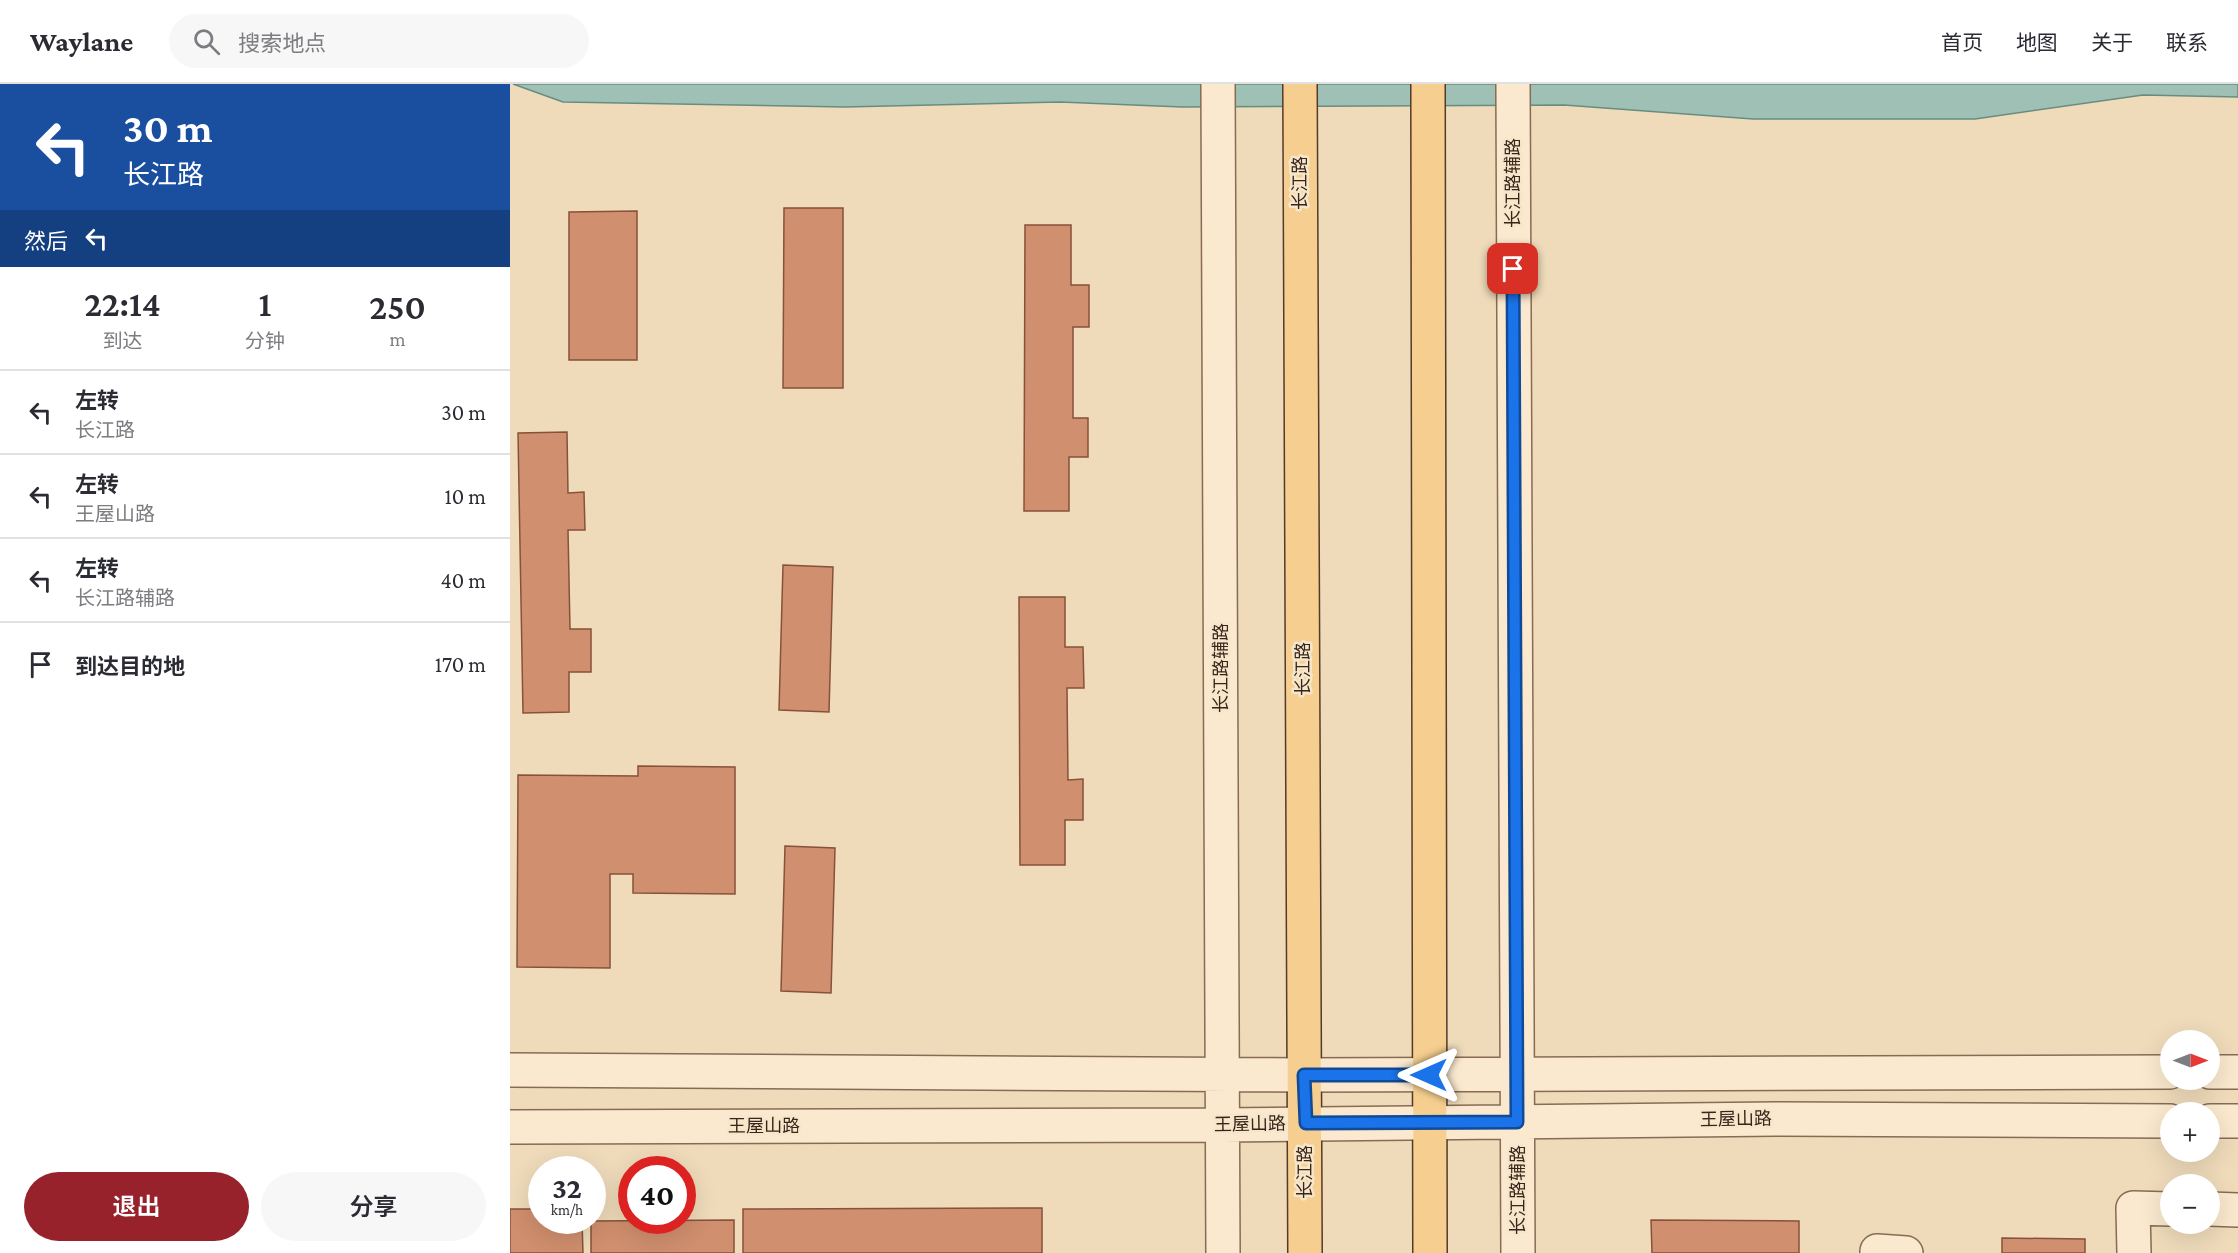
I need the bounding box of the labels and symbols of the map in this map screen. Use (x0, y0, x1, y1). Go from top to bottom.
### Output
street label: 长江路辅路 (1503, 138, 1523, 228)
street label: 长江路 (1290, 156, 1310, 210)
pin (1487, 243, 1538, 294)
street label: 长江路辅路 (1211, 623, 1231, 713)
street label: 长江路 (1293, 642, 1313, 696)
north arrow (2160, 1030, 2220, 1090)
position arrow (1397, 1043, 1461, 1107)
street label: 王屋山路 (1700, 1108, 1772, 1130)
street label: 王屋山路 (1214, 1113, 1286, 1135)
street label: 王屋山路 (728, 1116, 800, 1136)
street label: 长江路 (1295, 1145, 1315, 1199)
street label: 长江路辅路 (1508, 1145, 1528, 1235)
speed limit sign: 40 (618, 1156, 696, 1234)

